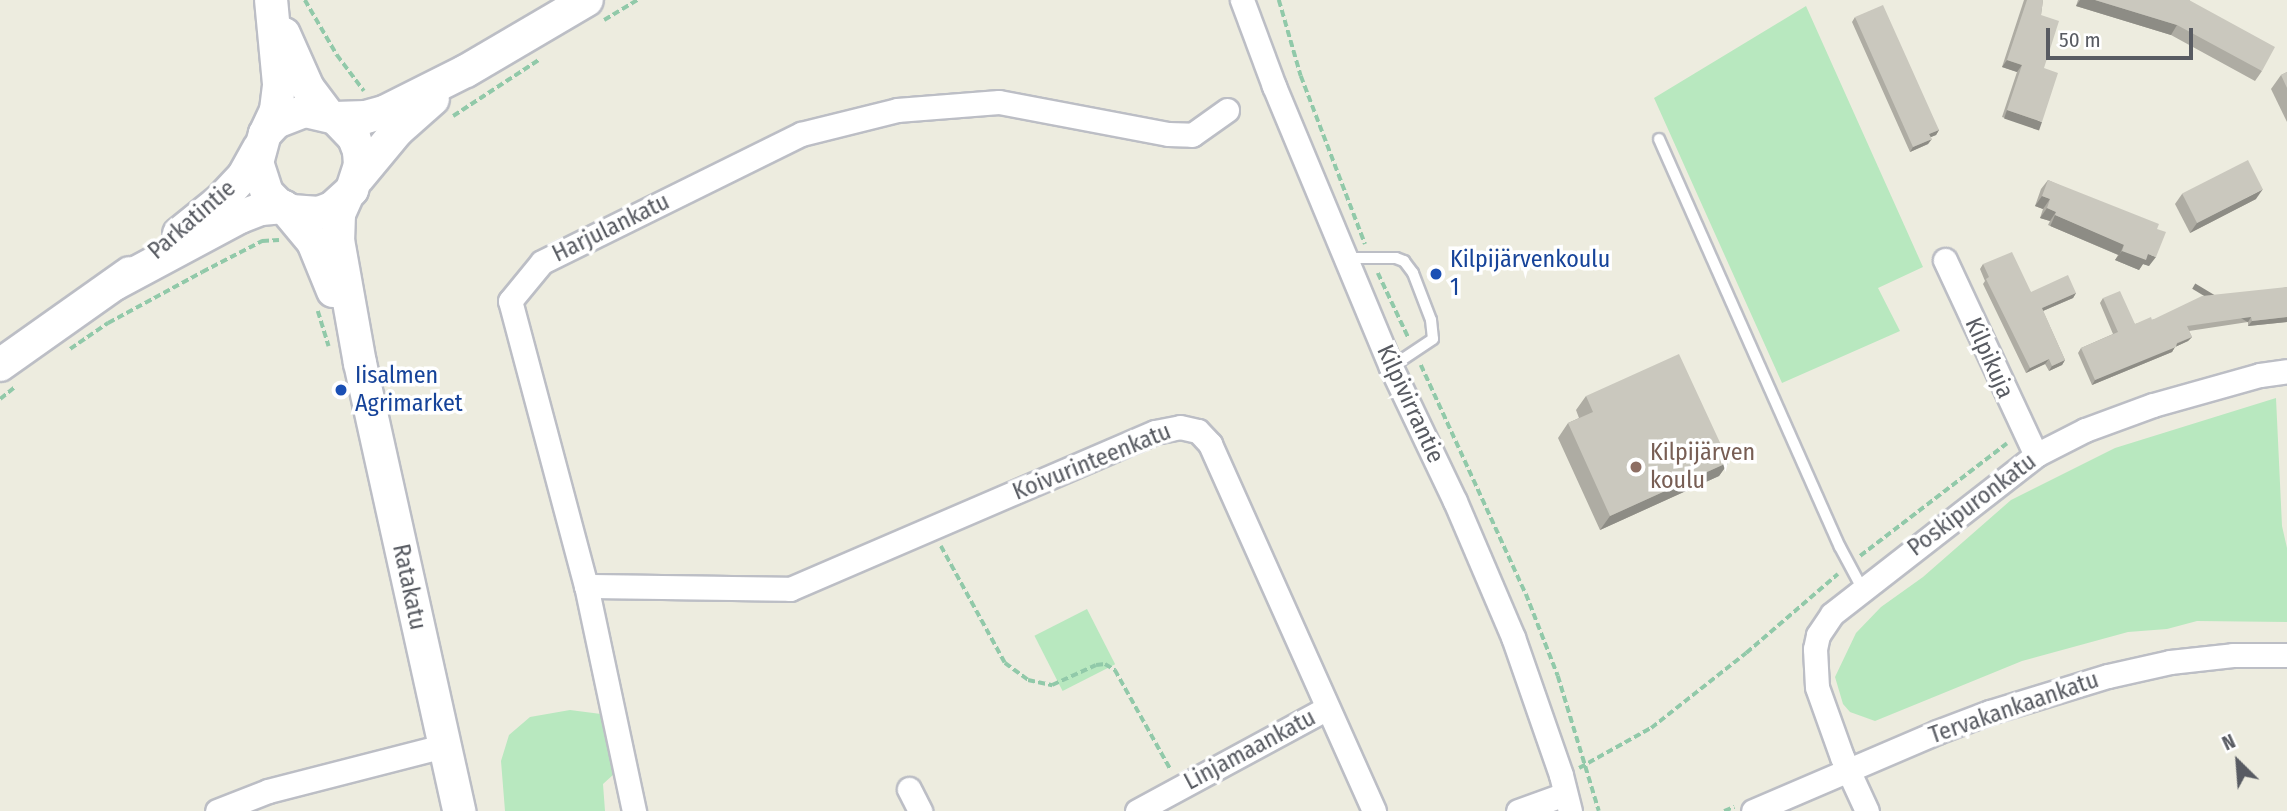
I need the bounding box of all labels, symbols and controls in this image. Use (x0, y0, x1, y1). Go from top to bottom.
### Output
scale bar (2049, 14, 2196, 58)
text: 50 m (2059, 27, 2101, 53)
street label: Parkatintie (142, 174, 242, 266)
street label: Harjulankatu (548, 187, 674, 269)
place label: Kilpijärvenkoulu 1 (1450, 246, 1610, 302)
marker: Kilpijärvenkoulu 1 (1428, 266, 1444, 282)
street label: Kilpikuja (1959, 313, 2019, 403)
street label: Kilpivirrantie (1370, 340, 1450, 468)
place label: Iisalmen Agrimarket (355, 362, 463, 418)
marker: Iisalmen Agrimarket (333, 382, 349, 398)
street label: Koivurinteenkatu (1009, 417, 1175, 507)
place label: Kilpijärven koulu (1650, 439, 1755, 495)
street label: Poskipuronkatu (1902, 447, 2042, 563)
marker: Kilpijärven koulu (1628, 459, 1644, 475)
street label: Ratakatu (386, 541, 432, 633)
street label: Tervakankaankatu (1926, 666, 2102, 750)
street label: Linjamaankatu (1179, 703, 1321, 797)
north arrow (2203, 727, 2273, 797)
text: N (2219, 730, 2239, 755)

